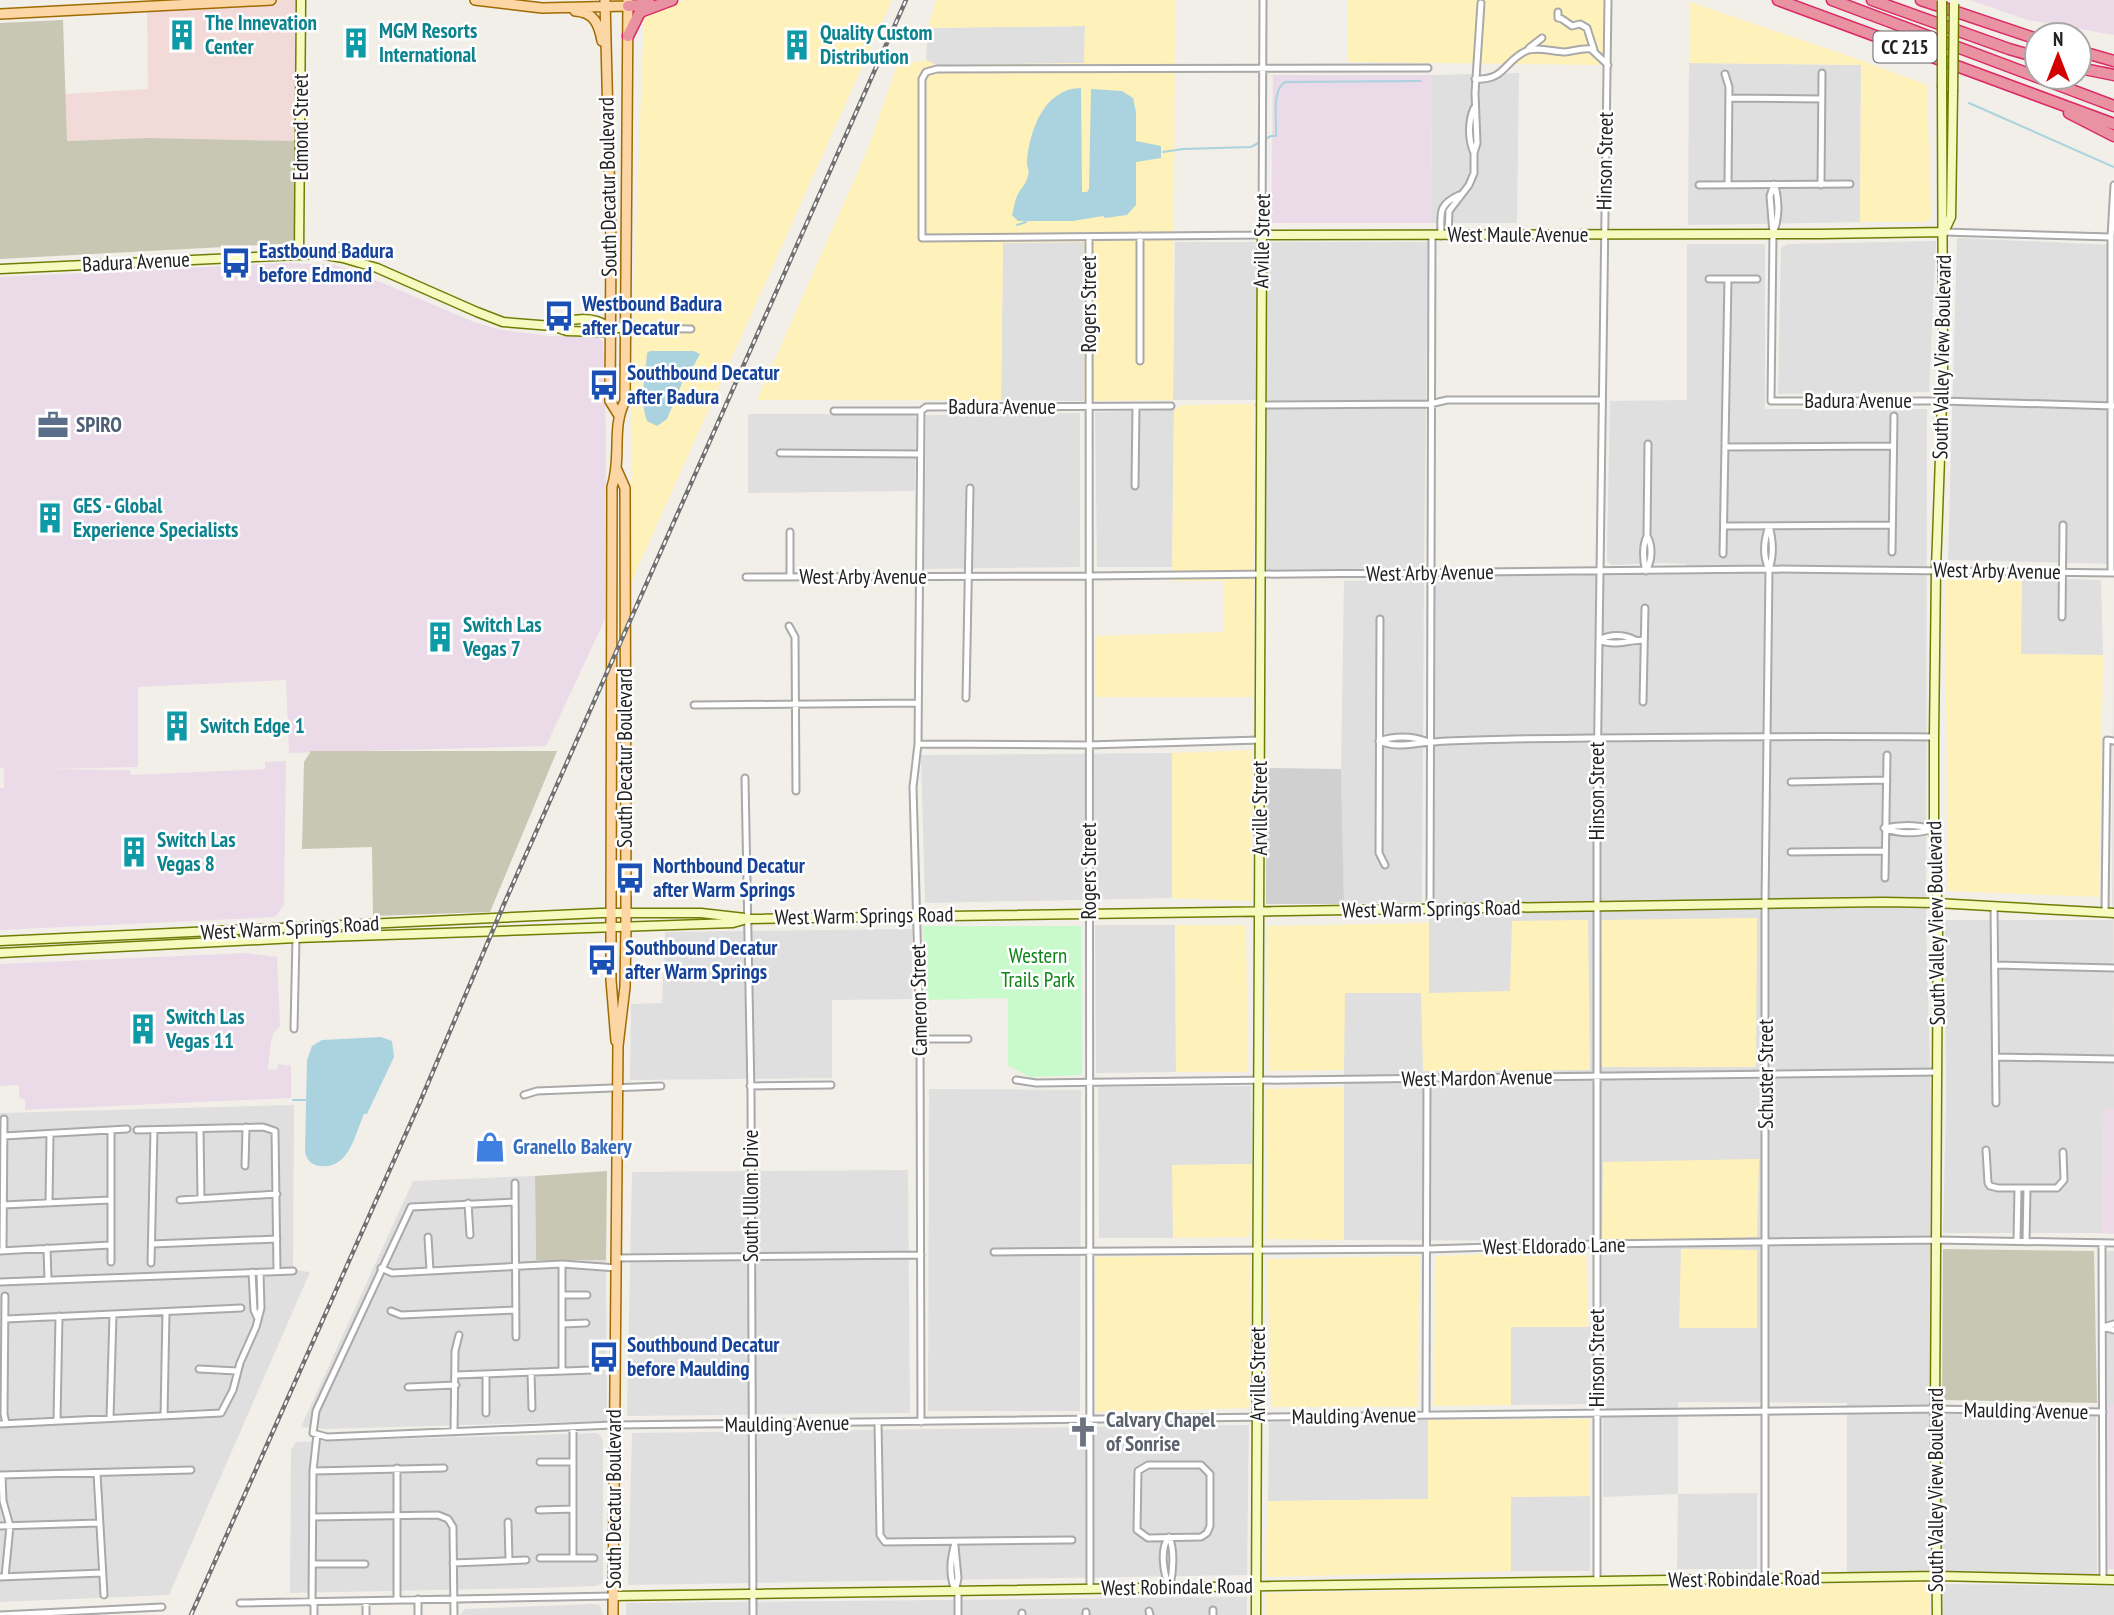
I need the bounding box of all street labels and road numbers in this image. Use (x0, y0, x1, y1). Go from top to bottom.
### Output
road number: CC 215 (1874, 32, 1937, 62)
street label: Edmond Street (287, 73, 314, 181)
street label: South Decatur Boulevard (592, 97, 623, 277)
street label: Hinson Street (1590, 111, 1619, 210)
street label: Arville Street (1247, 193, 1276, 289)
street label: West Maule Avenue (1448, 221, 1588, 248)
street label: Badura Avenue (82, 245, 190, 278)
street label: South Valley View Boulevard (1926, 254, 1957, 460)
street label: Rogers Street (1075, 255, 1102, 352)
street label: Badura Avenue (1804, 387, 1912, 414)
street label: Badura Avenue (948, 393, 1056, 420)
street label: West Arby Avenue (1933, 556, 2061, 585)
street label: West Arby Avenue (1366, 558, 1494, 587)
street label: West Arby Avenue (799, 563, 927, 590)
street label: South Decatur Boulevard (611, 668, 638, 848)
street label: Hinson Street (1583, 742, 1610, 840)
street label: Arville Street (1246, 760, 1273, 855)
street label: South Valley View Boulevard (1920, 820, 1951, 1026)
street label: Rogers Street (1075, 822, 1102, 919)
street label: West Warm Springs Road (1341, 893, 1521, 924)
street label: West Warm Springs Road (774, 900, 954, 931)
street label: West Warm Springs Road (200, 909, 380, 946)
street label: Cameron Street (904, 944, 933, 1056)
street label: Schuster Street (1752, 1019, 1779, 1129)
street label: West Mardon Avenue (1401, 1063, 1553, 1092)
street label: South Ullom Drive (737, 1130, 764, 1262)
street label: West Eldorado Lane (1482, 1231, 1626, 1260)
street label: Hinson Street (1583, 1309, 1610, 1407)
street label: Arville Street (1244, 1326, 1271, 1421)
street label: South Valley View Boulevard (1922, 1388, 1949, 1592)
street label: Maulding Avenue (1963, 1396, 2089, 1425)
street label: Maulding Avenue (1291, 1401, 1417, 1430)
street label: South Decatur Boulevard (600, 1409, 627, 1589)
street label: Maulding Avenue (724, 1409, 850, 1438)
street label: West Robindale Road (1668, 1564, 1820, 1593)
street label: West Robindale Road (1101, 1572, 1253, 1601)

